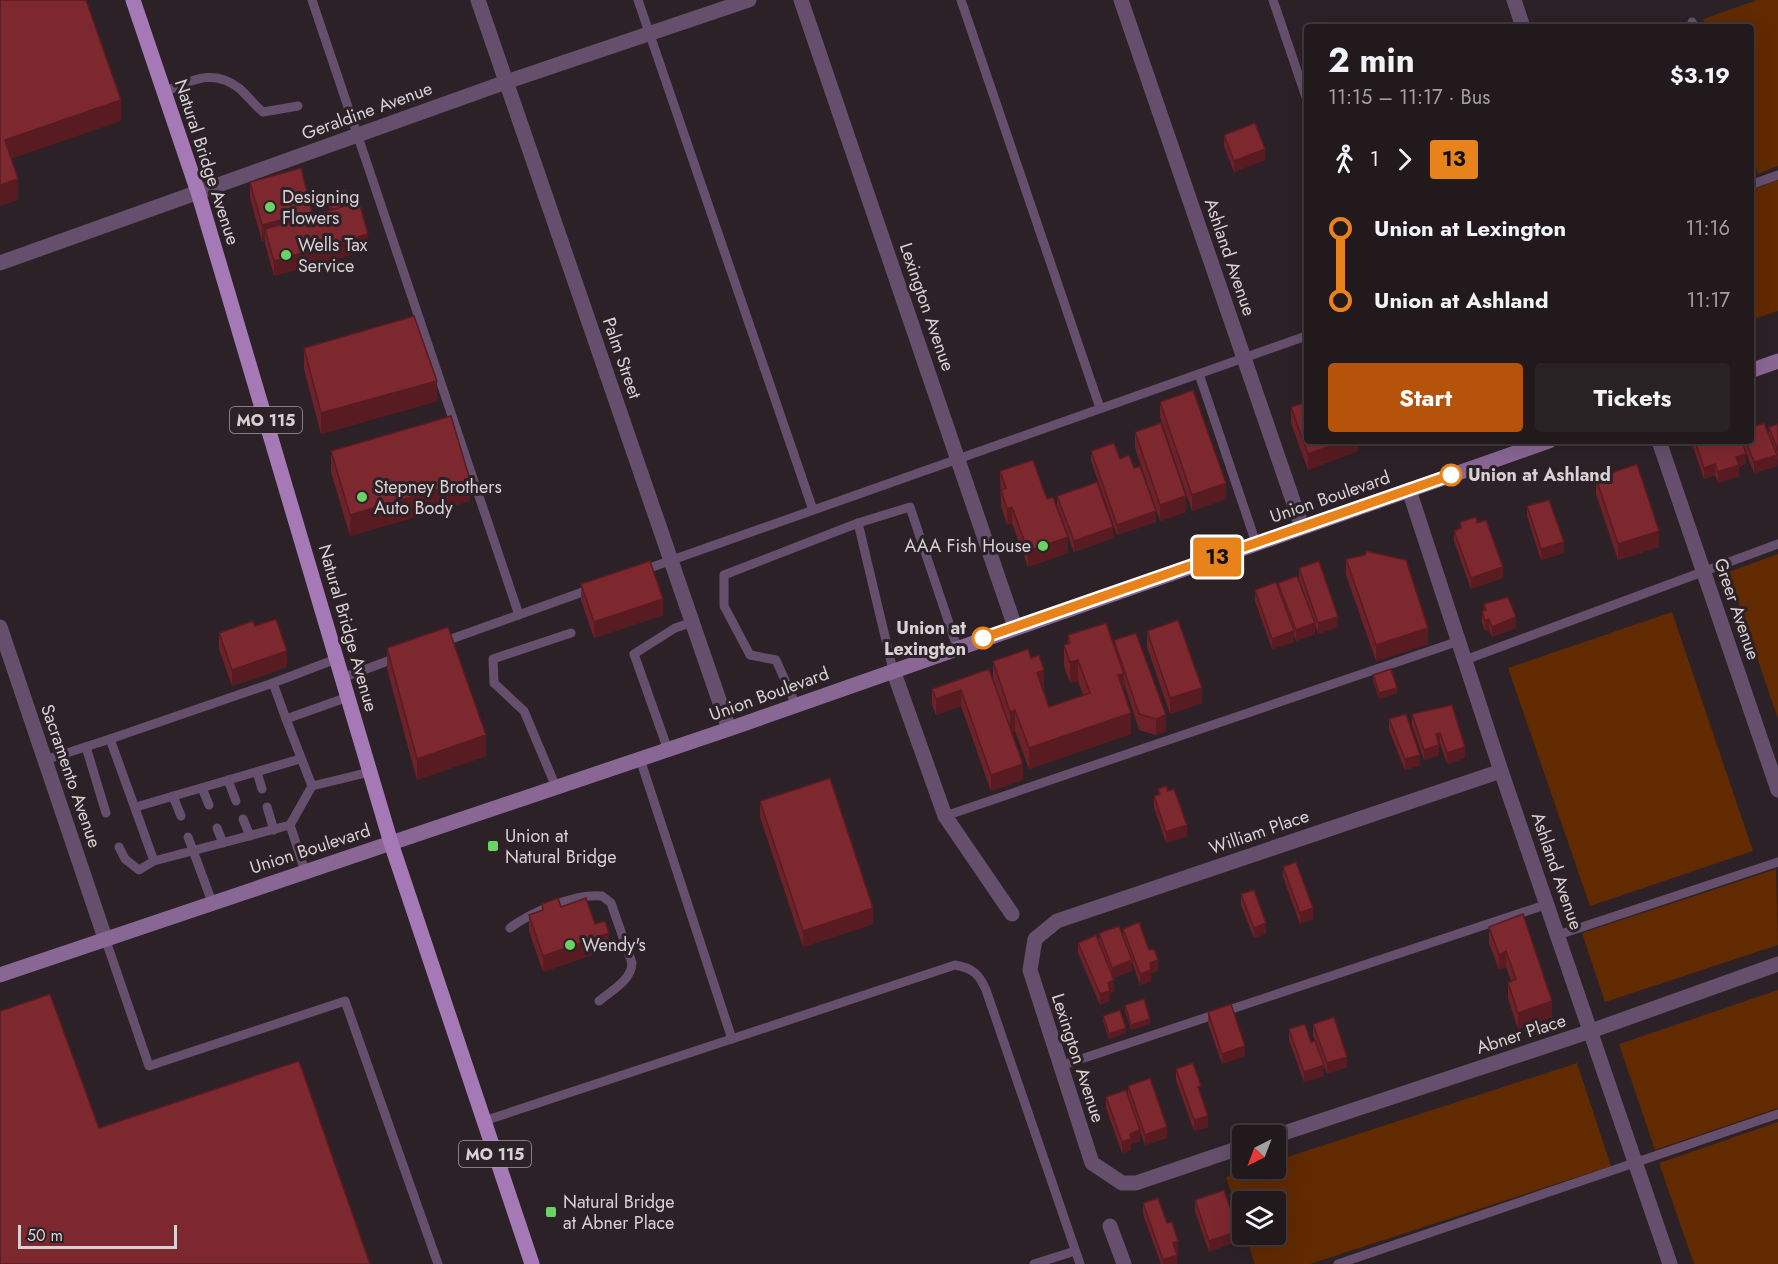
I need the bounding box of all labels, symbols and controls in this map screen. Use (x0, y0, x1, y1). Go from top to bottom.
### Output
text: 2 min (1328, 37, 1415, 84)
text: $3.19 (1670, 59, 1730, 91)
street label: Geraldine Avenue (298, 75, 436, 147)
street label: Natural Bridge Avenue (168, 76, 246, 248)
text: 11:15 – 11:17 · Bus (1328, 83, 1490, 112)
icon: walk (1328, 143, 1361, 176)
icon: forward (1388, 143, 1421, 176)
text: 13 (1442, 144, 1466, 174)
text: 1 (1370, 145, 1379, 174)
place label: Designing Flowers (282, 184, 360, 231)
street label: Ashland Avenue (1198, 195, 1262, 319)
marker: Designing Flowers (263, 200, 277, 214)
text: Union at Lexington (1374, 212, 1566, 244)
text: 11:16 (1685, 214, 1730, 243)
place label: Wells Tax Service (298, 232, 368, 279)
street label: Lexington Avenue (893, 239, 961, 375)
marker: Wells Tax Service (279, 248, 293, 262)
text: Union at Ashland (1374, 284, 1549, 316)
text: 11:17 (1687, 286, 1730, 315)
street label: Palm Street (596, 314, 648, 403)
button: Start (1328, 363, 1523, 432)
button: Tickets (1535, 363, 1730, 432)
road number: MO 115 (230, 407, 302, 433)
place label: Union at Ashland (1468, 462, 1611, 488)
street label: Union Boulevard (1266, 464, 1394, 530)
marker: Union at Ashland (1440, 464, 1462, 486)
place label: Stepney Brothers Auto Body (374, 474, 502, 521)
marker: Stepney Brothers Auto Body (355, 490, 369, 504)
place label: AAA Fish House (904, 533, 1031, 559)
line badge: 13 (1190, 538, 1244, 576)
marker: AAA Fish House (1036, 539, 1050, 553)
street label: Natural Bridge Avenue (312, 541, 384, 715)
text: 13 (1205, 542, 1229, 572)
street label: Greer Avenue (1707, 555, 1767, 663)
place label: Union at Lexington (884, 615, 966, 662)
marker: Union at Lexington (972, 627, 994, 649)
street label: Union Boulevard (706, 660, 832, 728)
street label: Sacramento Avenue (34, 701, 108, 851)
street label: William Place (1206, 803, 1312, 861)
street label: Ashland Avenue (1525, 809, 1589, 933)
street label: Union Boulevard (246, 817, 374, 881)
place label: Union at Natural Bridge (505, 823, 616, 870)
marker: Union at Natural Bridge (486, 839, 500, 853)
place label: Wendy's (582, 932, 646, 958)
marker: Wendy's (563, 938, 577, 952)
street label: Lexington Avenue (1045, 990, 1111, 1126)
street label: Abner Place (1473, 1007, 1569, 1061)
north arrow (1232, 1125, 1286, 1179)
map controls (1232, 1125, 1286, 1245)
road number: MO 115 (459, 1141, 531, 1167)
place label: Natural Bridge at Abner Place (563, 1189, 674, 1236)
button: layers (1232, 1191, 1286, 1245)
marker: Natural Bridge at Abner Place (544, 1205, 558, 1219)
scale bar (18, 1222, 177, 1250)
text: 50 m (27, 1224, 63, 1247)

